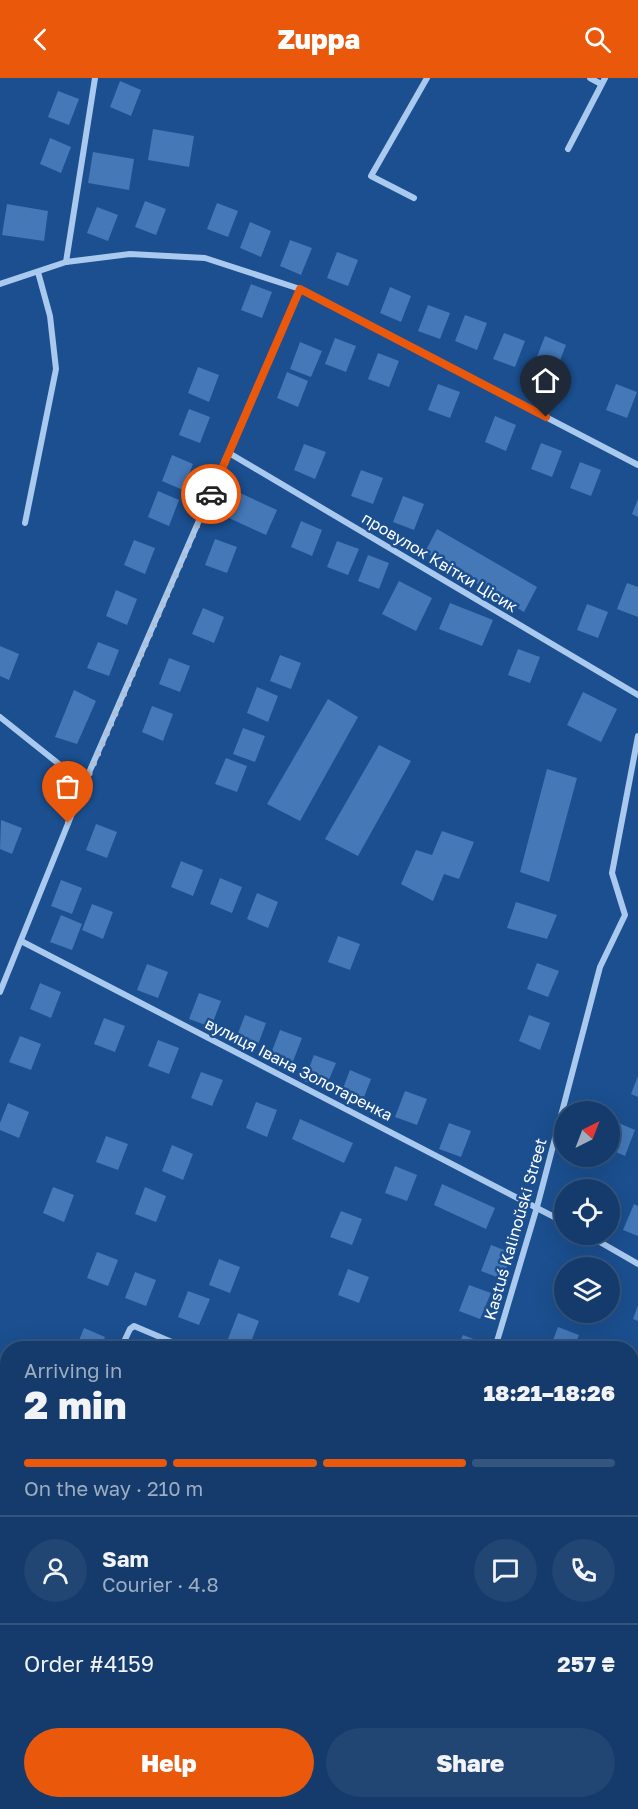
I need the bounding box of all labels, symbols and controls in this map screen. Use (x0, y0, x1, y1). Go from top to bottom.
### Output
icon: back (24, 23, 57, 56)
text: Zuppa (278, 23, 360, 55)
icon: search (581, 23, 614, 56)
pin (520, 355, 571, 417)
icon: home (529, 364, 562, 397)
courier (181, 464, 241, 524)
icon: car (195, 478, 228, 511)
street label: провулок Квітки Цісик (359, 508, 521, 616)
pin (42, 761, 93, 823)
icon: bag (51, 770, 84, 803)
street label: вулиця Івана Золотаренка (202, 1013, 396, 1125)
north arrow (554, 1101, 620, 1167)
map controls (554, 1101, 620, 1323)
street label: Kastuś Kalinoŭski Street (479, 1136, 551, 1322)
button: locate (554, 1179, 620, 1245)
button: layers (554, 1257, 620, 1323)
text: Arriving in (24, 1358, 122, 1382)
text: 18:21–18:26 (483, 1379, 615, 1406)
text: 2 min (24, 1381, 127, 1428)
text: On the way · 210 m (24, 1476, 203, 1500)
button: person (24, 1539, 87, 1602)
button: chat (474, 1539, 537, 1602)
button: phone (552, 1539, 615, 1602)
text: Sam (102, 1545, 149, 1572)
text: Courier · 4.8 (102, 1572, 219, 1596)
text: Order #4159 (24, 1650, 154, 1677)
text: 257 ₴ (557, 1650, 615, 1677)
button: Help (24, 1728, 314, 1797)
button: Share (326, 1728, 615, 1797)

